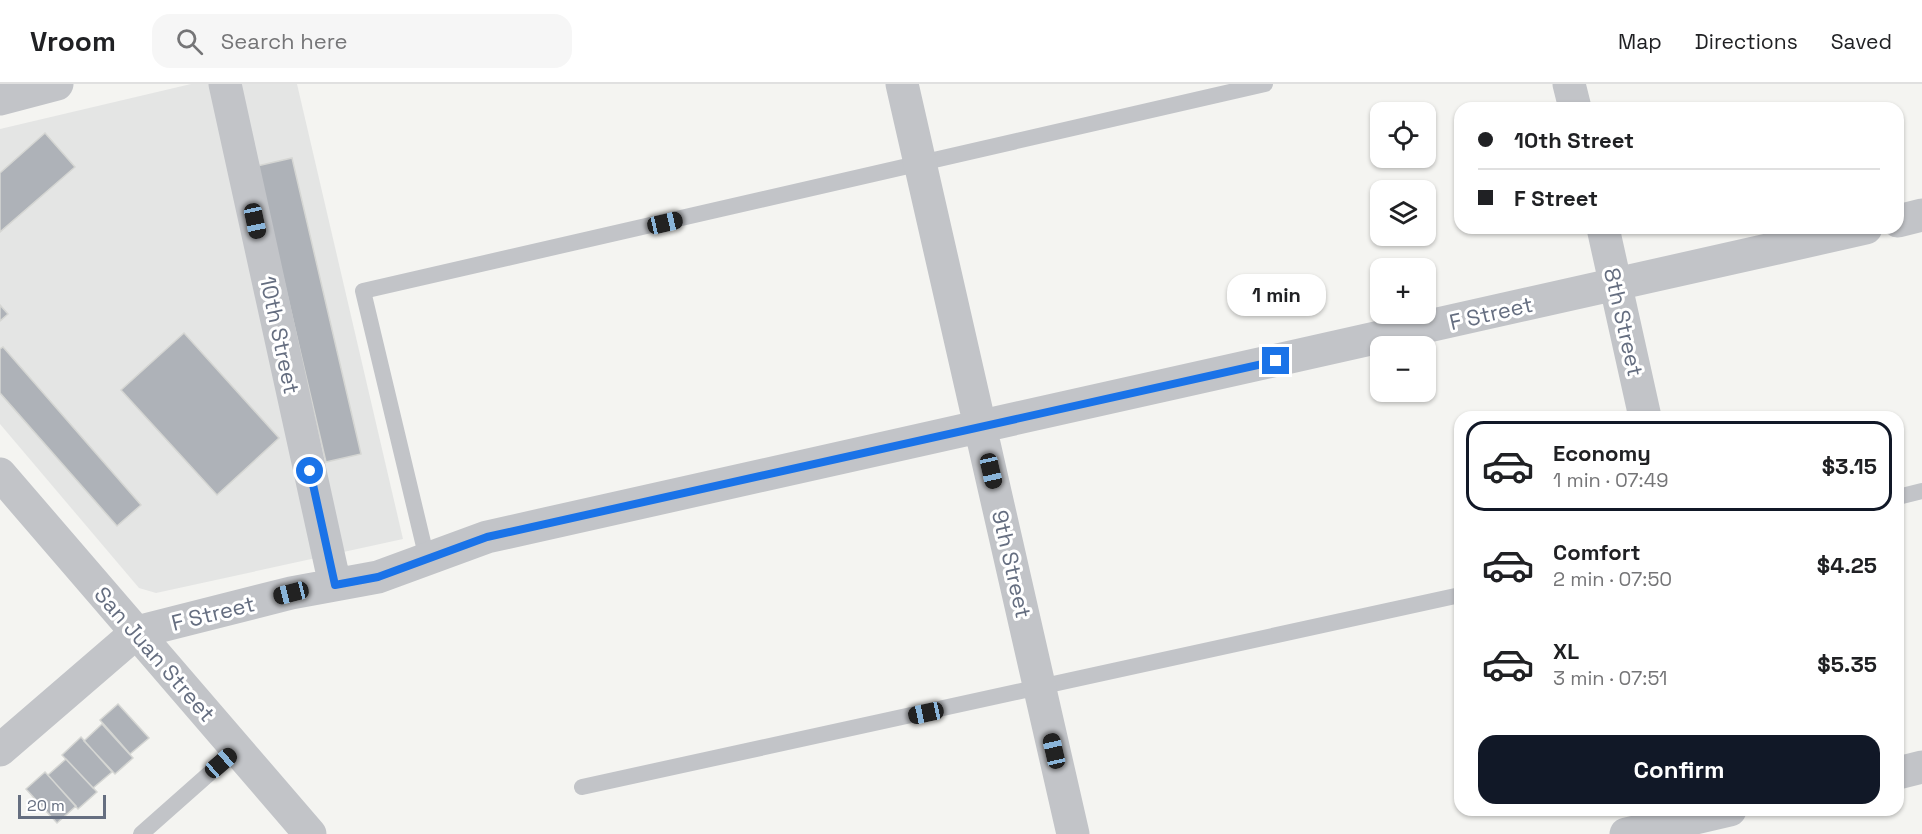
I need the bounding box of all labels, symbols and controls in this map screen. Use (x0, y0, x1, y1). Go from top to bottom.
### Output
search box (152, 14, 572, 68)
text: Vroom (30, 23, 116, 59)
icon: search (173, 25, 206, 58)
text: Search here (221, 27, 348, 55)
text: Map (1618, 28, 1662, 55)
text: Directions (1695, 28, 1798, 55)
text: Saved (1831, 28, 1892, 55)
map controls (1370, 102, 1436, 402)
button: locate (1370, 102, 1436, 168)
text: 10th Street (1514, 126, 1634, 154)
button: layers (1370, 180, 1436, 246)
text: F Street (1514, 184, 1598, 212)
car (242, 202, 268, 240)
car (645, 210, 685, 236)
button: + (1370, 258, 1436, 324)
street label: 8th Street (1598, 265, 1650, 379)
street label: 10th Street (254, 273, 306, 397)
callout: 1 min (1226, 274, 1326, 316)
text: 1 min (1252, 282, 1301, 308)
street label: F Street (1447, 290, 1535, 336)
button: − (1370, 336, 1436, 402)
route end (1262, 347, 1289, 374)
icon: car (1481, 439, 1535, 493)
text: Economy (1553, 439, 1651, 467)
car (978, 451, 1004, 491)
text: $3.15 (1822, 452, 1877, 480)
route start (296, 457, 323, 484)
text: 1 min · 07:49 (1553, 467, 1668, 493)
street label: 9th Street (986, 507, 1038, 621)
icon: car (1481, 538, 1535, 592)
text: Comfort (1553, 538, 1641, 566)
text: $4.25 (1817, 551, 1877, 579)
text: 2 min · 07:50 (1553, 566, 1672, 592)
car (271, 580, 311, 606)
street label: San Juan Street (89, 581, 221, 727)
street label: F Street (168, 589, 258, 637)
icon: car (1481, 637, 1535, 691)
text: XL (1553, 637, 1579, 665)
text: $5.35 (1817, 650, 1877, 678)
text: 3 min · 07:51 (1553, 665, 1667, 691)
car (907, 700, 945, 726)
car (1041, 731, 1067, 771)
button: Confirm (1478, 735, 1880, 804)
car (202, 744, 240, 782)
scale bar (18, 792, 106, 820)
text: 20 m (27, 795, 65, 816)

